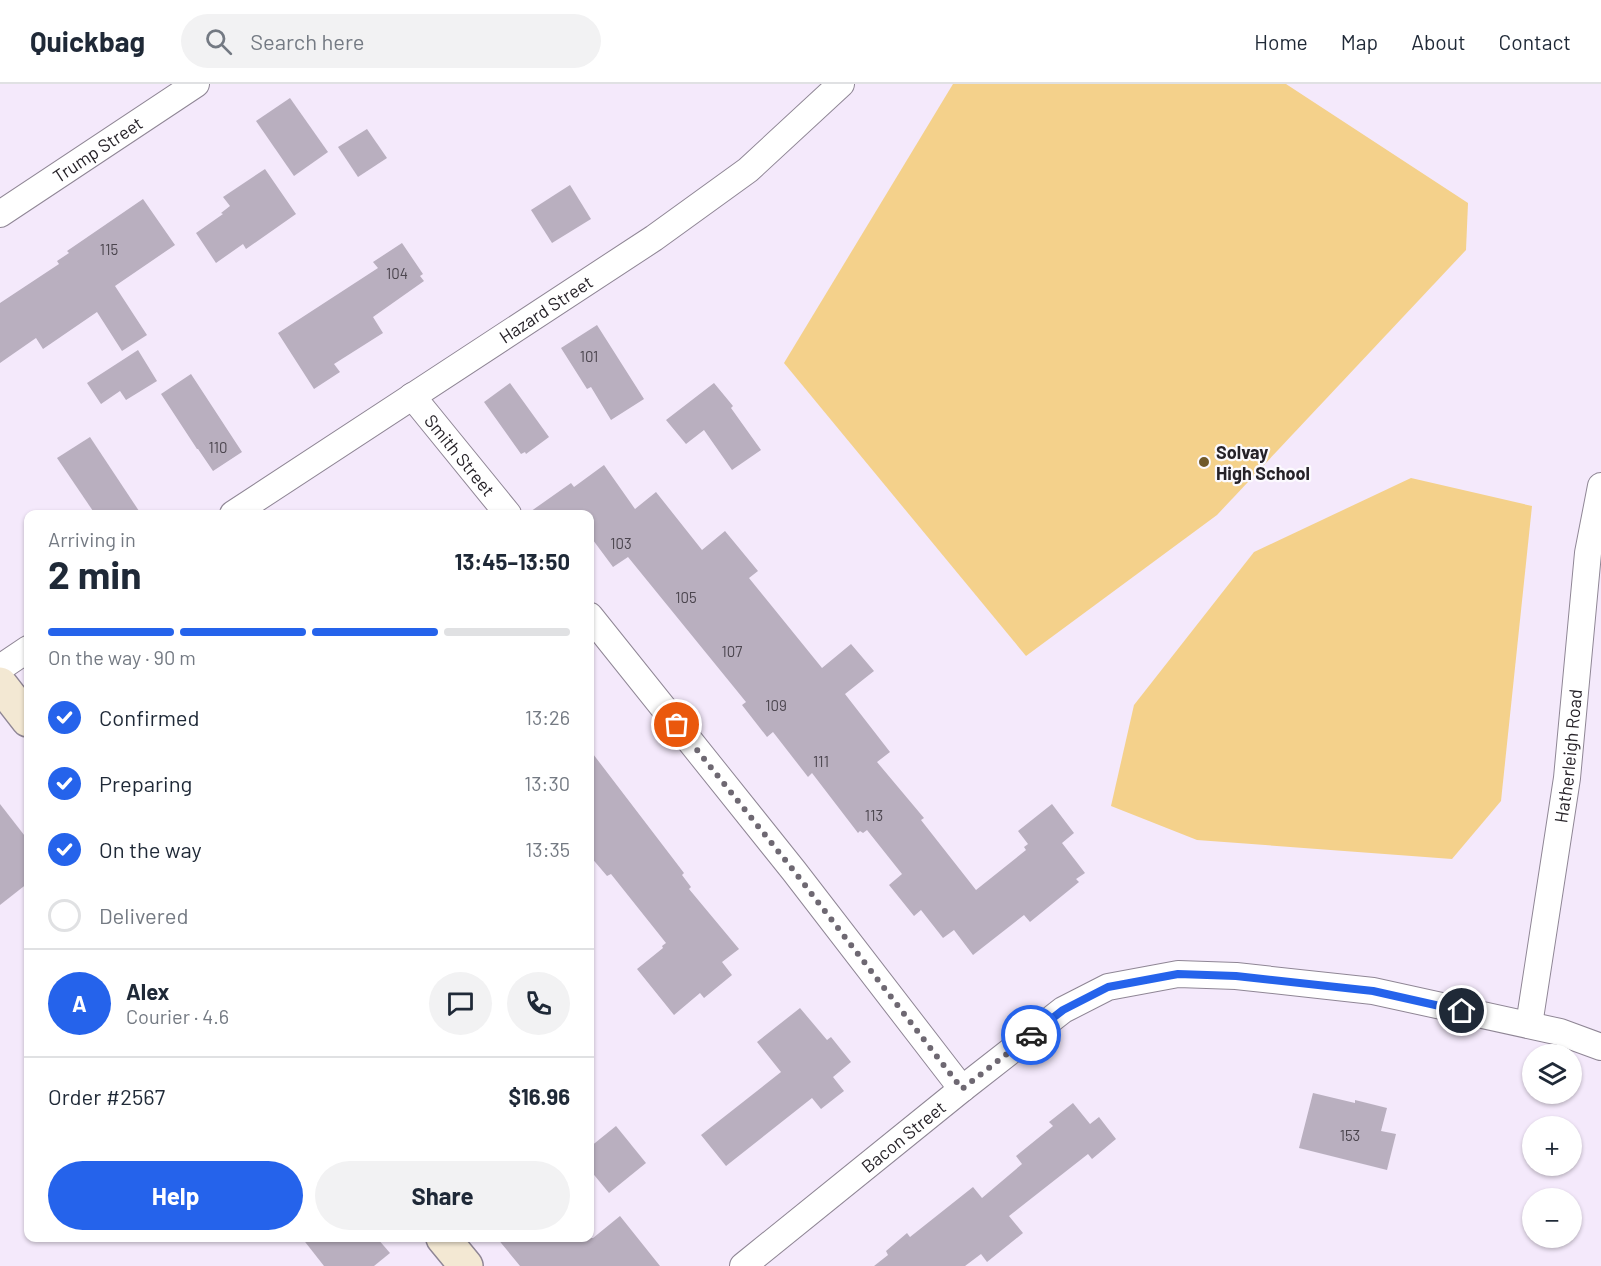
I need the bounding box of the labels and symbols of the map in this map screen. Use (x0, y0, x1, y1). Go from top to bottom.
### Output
street label: Trump Street (48, 112, 147, 187)
house number: 115 (100, 240, 118, 258)
house number: 104 (386, 264, 408, 282)
street label: Hazard Street (495, 270, 597, 348)
house number: 101 (580, 347, 598, 365)
street label: Smith Street (420, 410, 500, 500)
house number: 110 (208, 438, 228, 456)
place label: Solvay High School (1216, 441, 1310, 484)
marker: Solvay High School (1197, 455, 1211, 469)
house number: 103 (610, 534, 632, 552)
house number: 105 (675, 588, 697, 606)
house number: 107 (722, 642, 742, 660)
street label: Hatherleigh Road (1549, 688, 1586, 824)
house number: 109 (765, 696, 787, 714)
pin (651, 699, 702, 750)
house number: 111 (813, 752, 829, 770)
house number: 113 (865, 806, 883, 824)
pin (1436, 985, 1487, 1036)
courier (1001, 1005, 1061, 1065)
street label: Bacon Street (857, 1096, 950, 1177)
house number: 153 (1340, 1126, 1360, 1144)

